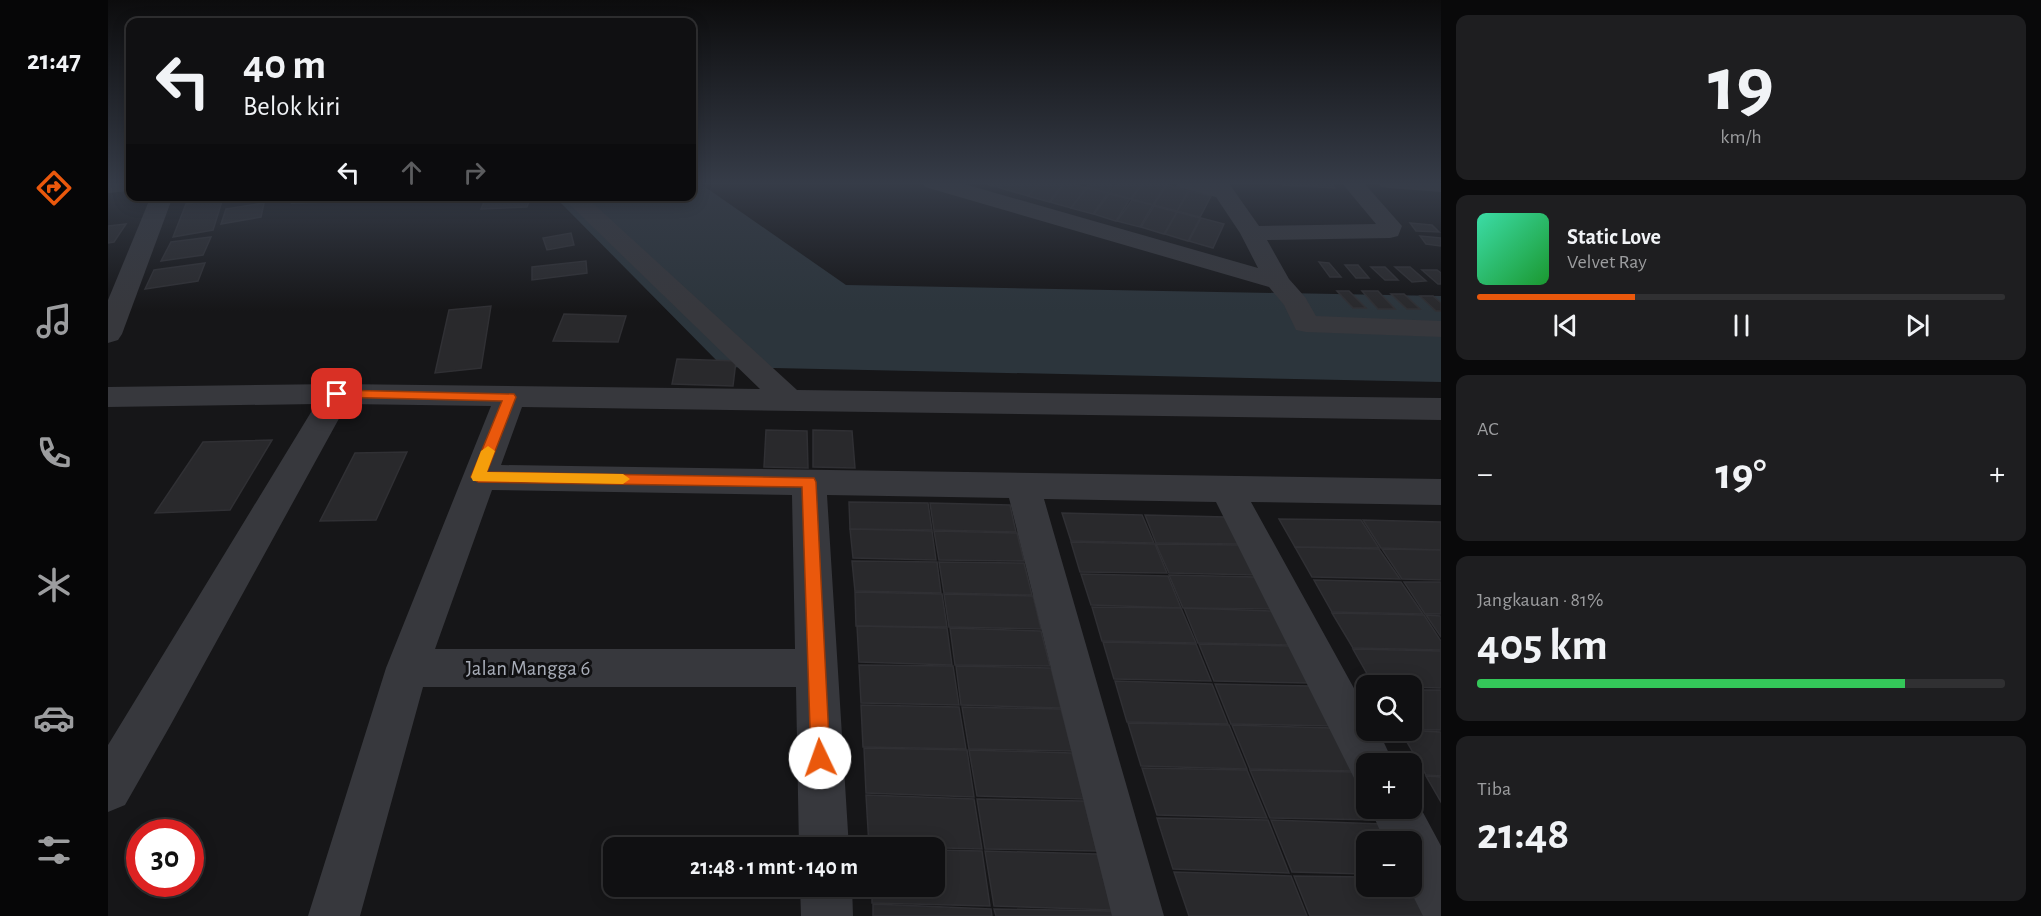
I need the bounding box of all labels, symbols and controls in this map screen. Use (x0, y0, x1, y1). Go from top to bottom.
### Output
icon: left (144, 42, 222, 120)
text: 40 m (243, 44, 326, 86)
text: 21:47 (27, 47, 81, 74)
text: 19 (1708, 47, 1774, 125)
text: Belok kiri (243, 93, 340, 120)
text: km/h (1720, 127, 1762, 147)
icon: left (332, 156, 365, 189)
icon: ahead (395, 156, 428, 189)
icon: right (458, 156, 491, 189)
icon: directions (33, 167, 75, 209)
text: Static Love (1567, 226, 1661, 248)
text: Velvet Ray (1567, 252, 1647, 272)
icon: music (33, 300, 75, 342)
icon: previous (1549, 309, 1582, 342)
icon: pause (1725, 309, 1758, 342)
icon: next (1901, 309, 1934, 342)
pin (311, 368, 362, 419)
icon: arrive (320, 377, 353, 410)
text: AC (1477, 419, 1499, 439)
icon: phone (33, 432, 75, 474)
text: 19° (1715, 452, 1767, 497)
text: − (1477, 458, 1493, 491)
text: + (1989, 458, 2005, 491)
icon: climate (33, 564, 75, 606)
text: Jangkauan · 81% (1477, 590, 1603, 610)
text: 405 km (1477, 623, 1608, 668)
street label: Jalan Mangga 6 (466, 658, 590, 679)
map controls (1356, 675, 1422, 897)
button: search (1356, 675, 1422, 741)
icon: car (33, 697, 75, 739)
position arrow (788, 726, 852, 790)
button: + (1356, 753, 1422, 819)
text: Tiba (1477, 779, 1511, 799)
text: 21:48 (1477, 812, 1570, 857)
speed limit sign: 30 (126, 819, 204, 897)
icon: filters (33, 829, 75, 871)
button: − (1356, 831, 1422, 897)
text: 21:48 · 1 mnt · 140 m (690, 856, 858, 878)

